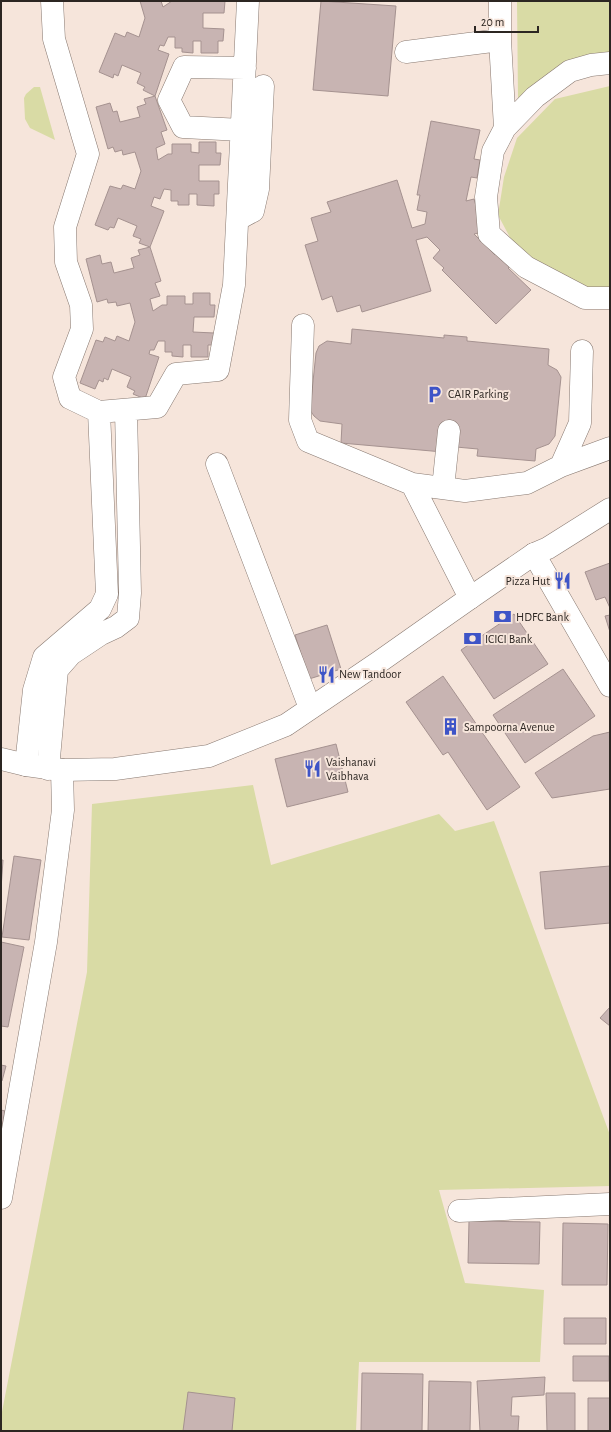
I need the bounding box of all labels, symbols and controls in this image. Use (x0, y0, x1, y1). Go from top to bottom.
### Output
scale bar (475, 8, 538, 34)
text: 20 m (481, 16, 504, 28)
parking icon: CAIR Parking (425, 384, 445, 404)
place label: CAIR Parking (448, 388, 509, 400)
restaurant icon: Pizza Hut (553, 571, 573, 591)
place label: Pizza Hut (505, 575, 550, 587)
bank icon: HDFC Bank (493, 607, 513, 627)
place label: HDFC Bank (516, 611, 569, 623)
bank icon: ICICI Bank (462, 629, 482, 649)
place label: ICICI Bank (485, 633, 533, 645)
restaurant icon: New Tandoor (316, 664, 336, 684)
place label: New Tandoor (339, 668, 401, 680)
building icon: Sampoorna Avenue (441, 717, 461, 737)
place label: Sampoorna Avenue (464, 721, 555, 733)
place label: Vaishanavi Vaibhava (326, 756, 376, 782)
restaurant icon: Vaishanavi Vaibhava (303, 759, 323, 779)

